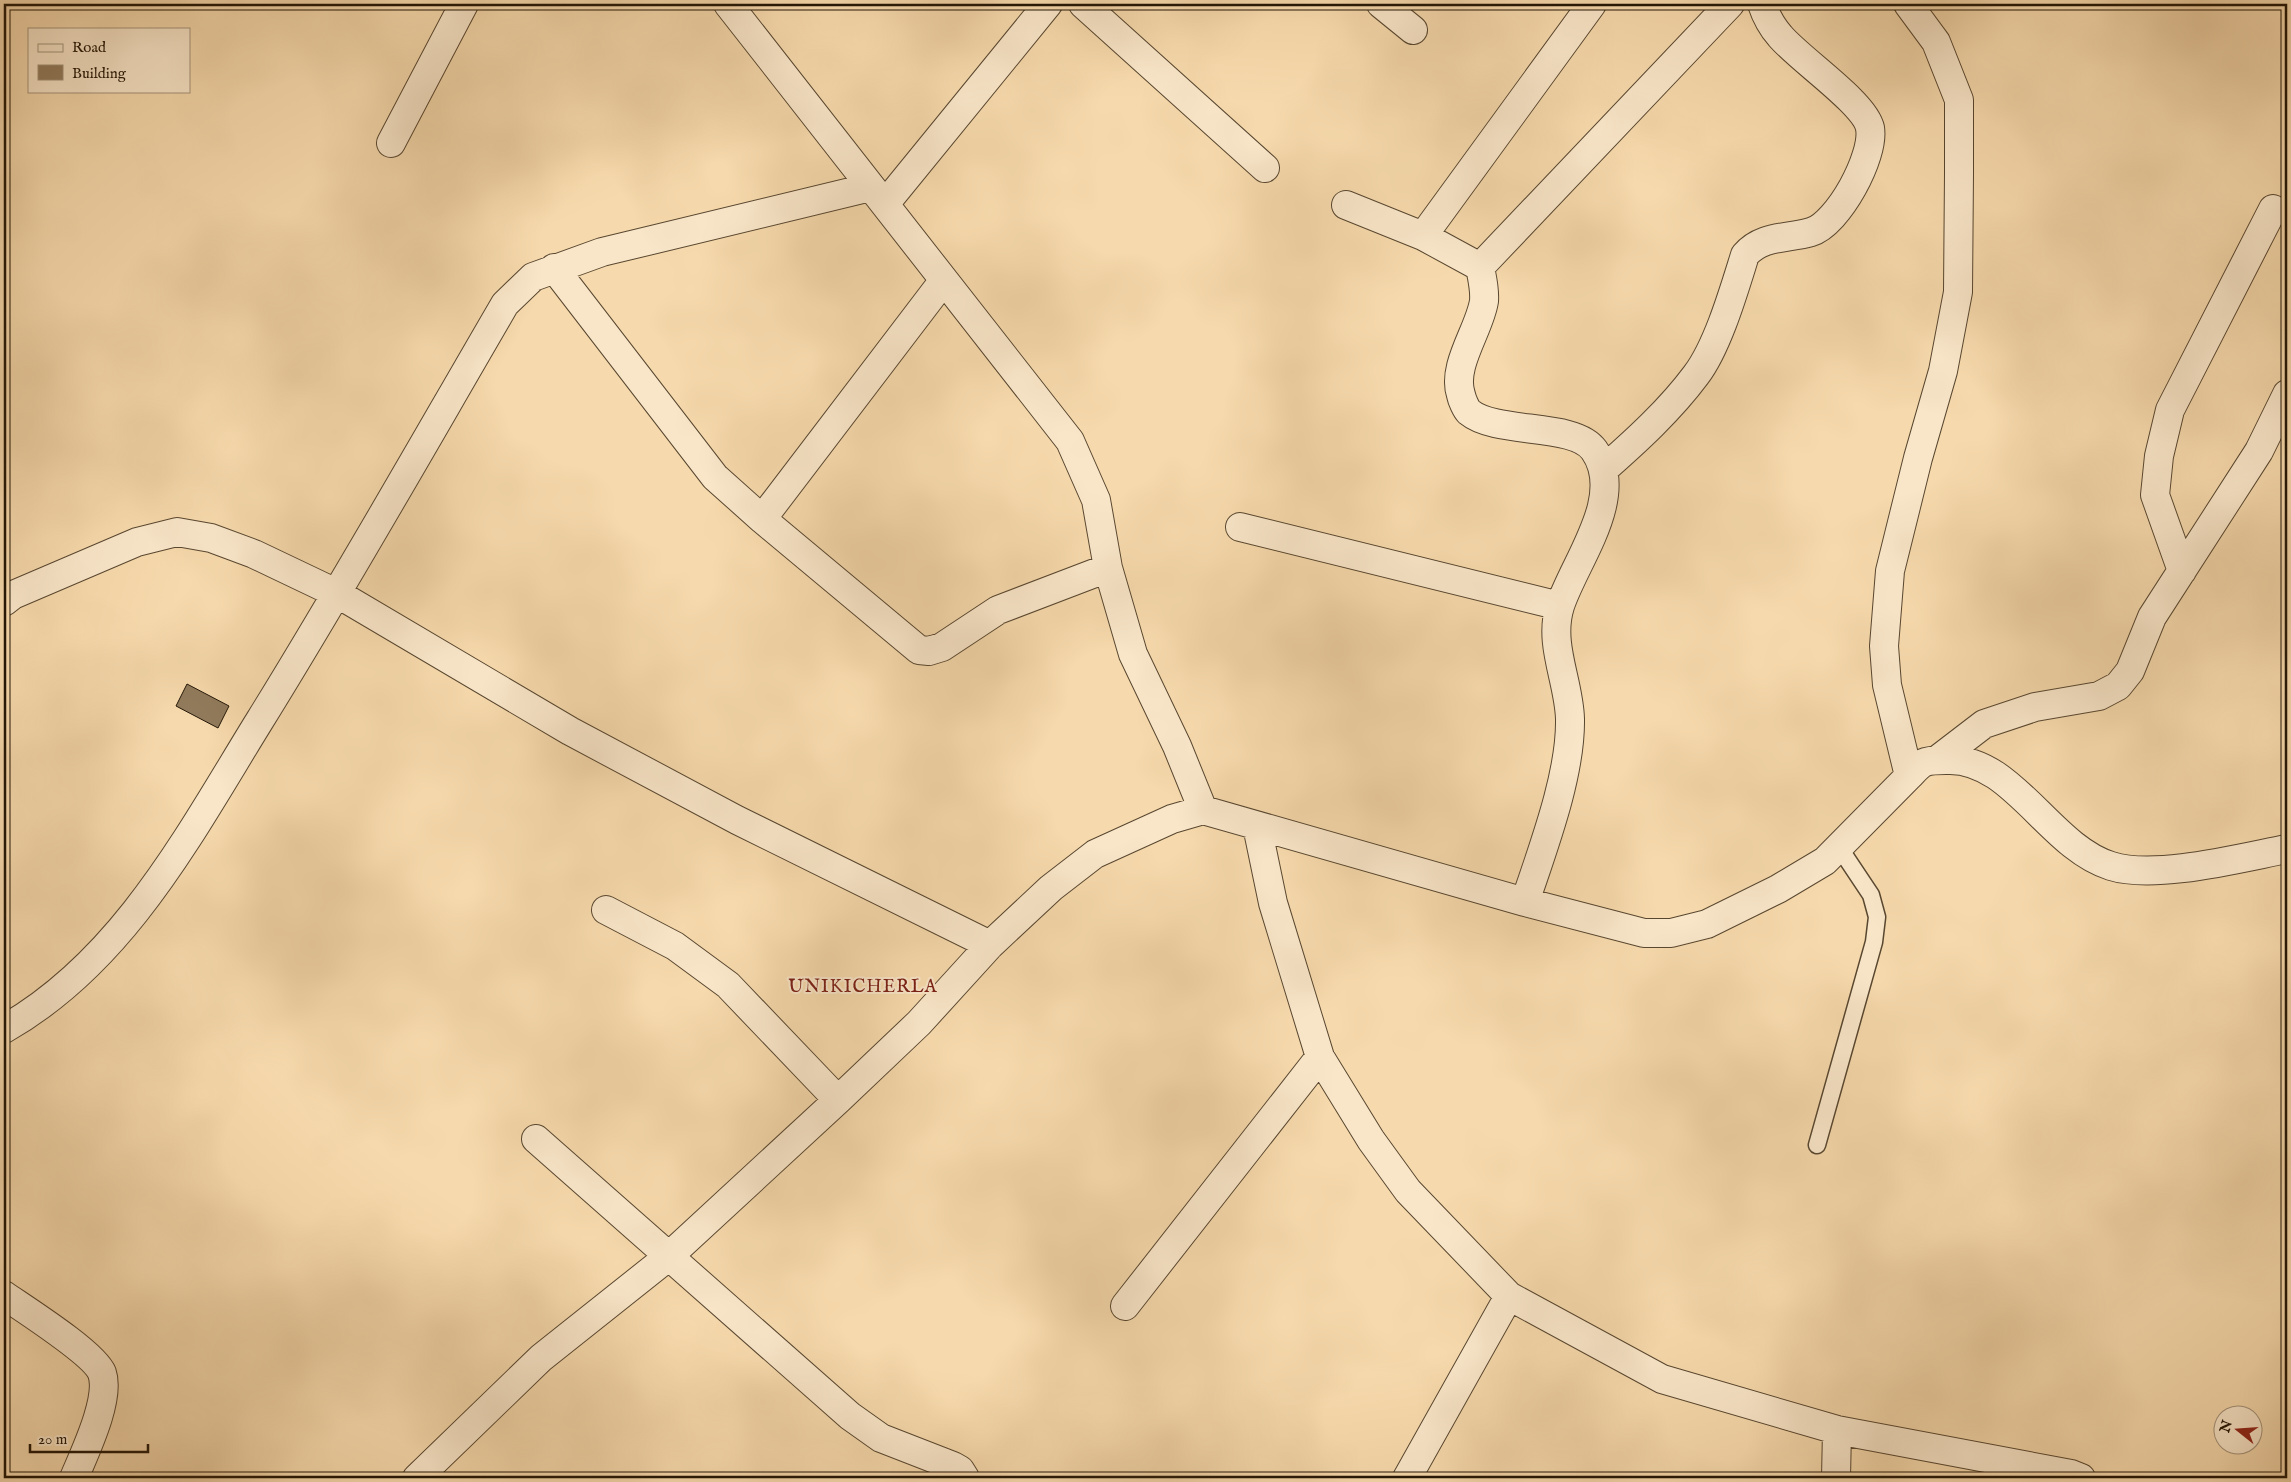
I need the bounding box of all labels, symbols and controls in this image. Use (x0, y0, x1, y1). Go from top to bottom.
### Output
legend (28, 28, 190, 92)
text: Road (72, 38, 107, 57)
text: Building (72, 64, 127, 83)
district label: UNIKICHERLA (788, 976, 938, 999)
north arrow (2214, 1404, 2264, 1454)
text: N (2216, 1418, 2237, 1436)
scale bar (30, 1422, 148, 1454)
text: 20 m (38, 1430, 68, 1449)

